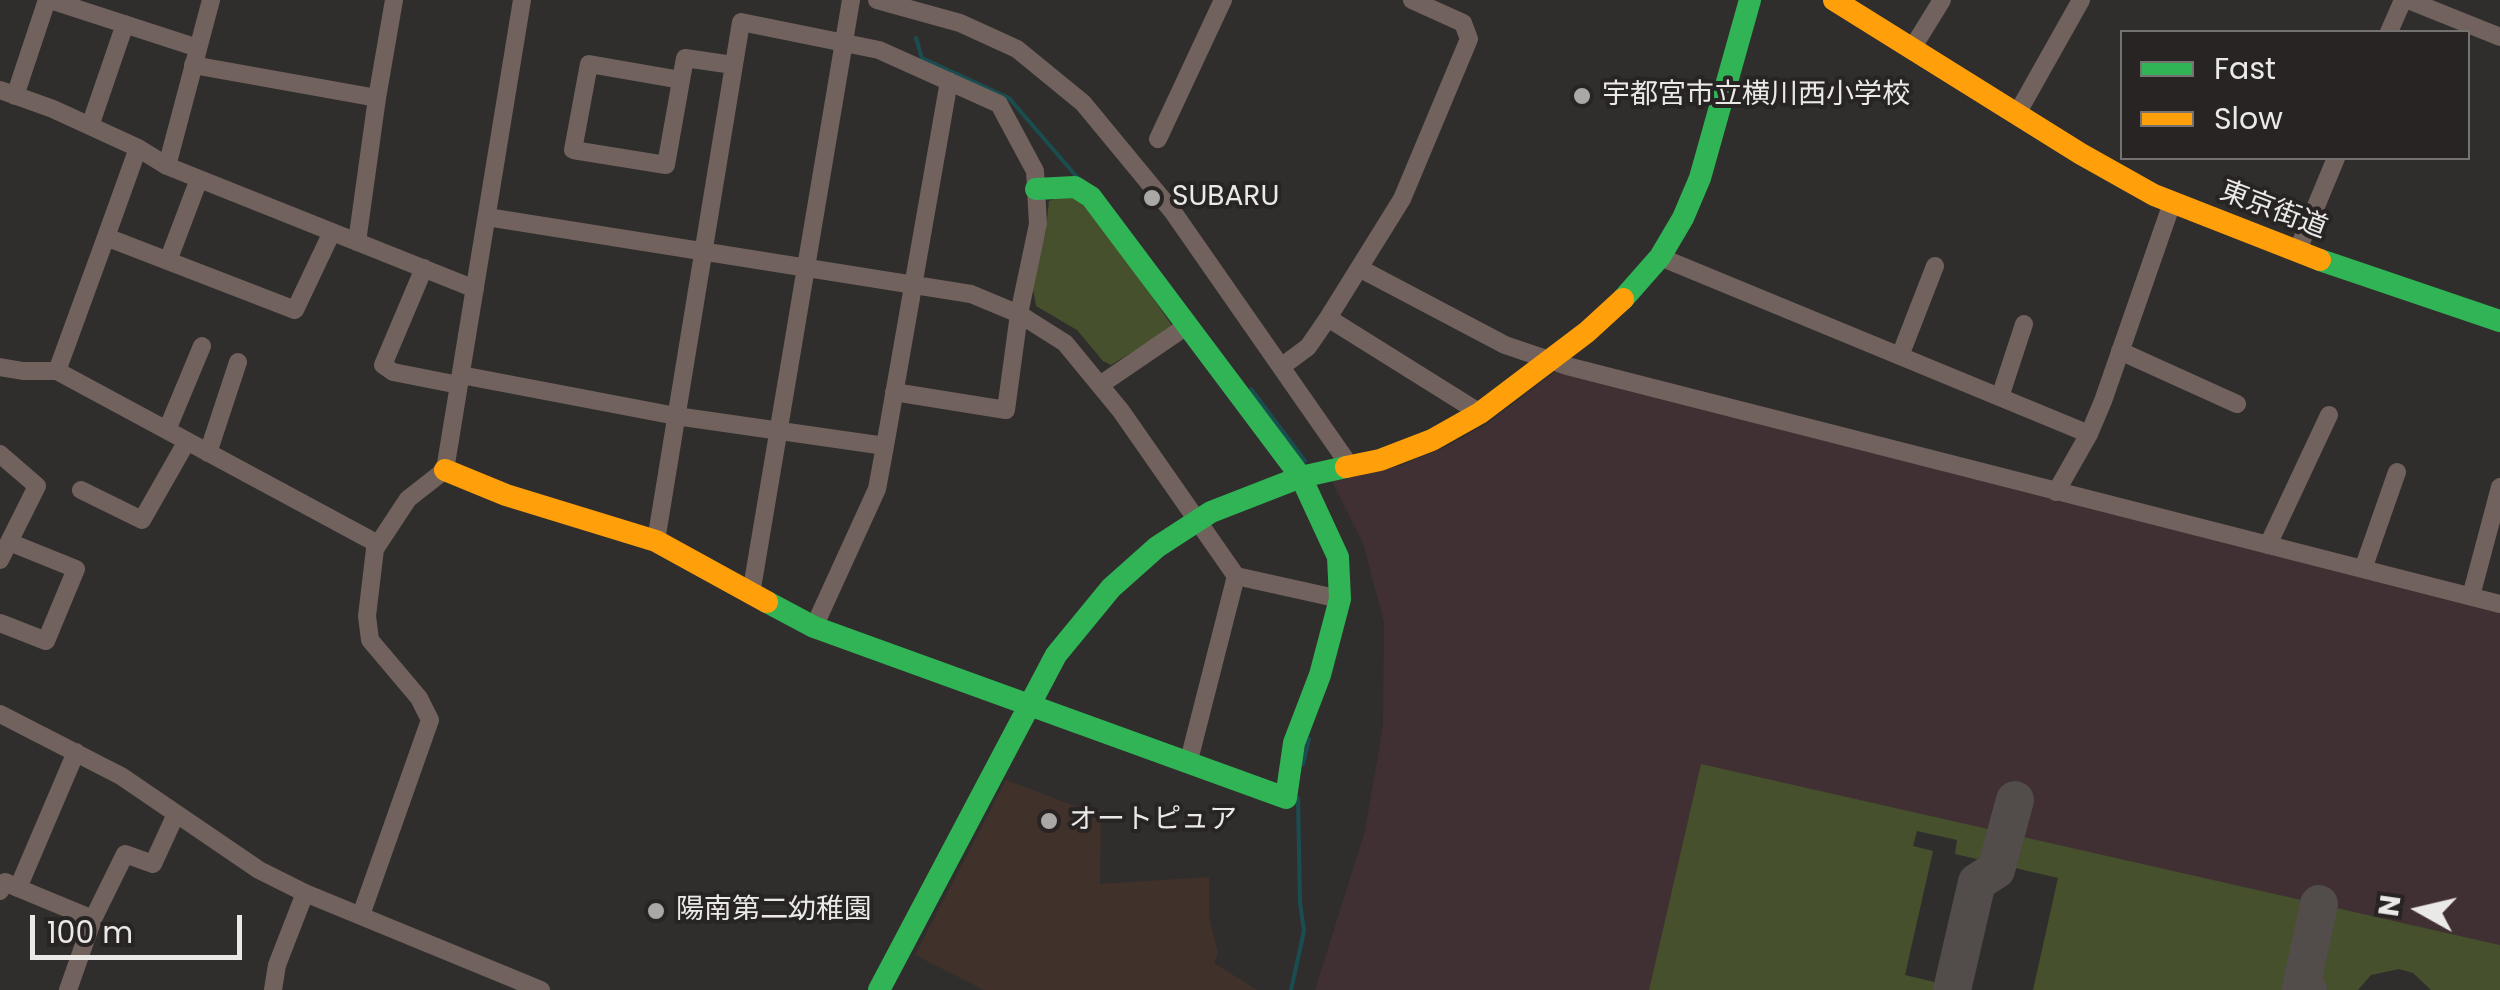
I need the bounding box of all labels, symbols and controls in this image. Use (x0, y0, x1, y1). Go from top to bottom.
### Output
legend (2120, 30, 2470, 160)
text: Fast (2214, 47, 2276, 90)
place label: 宇都宮市立横川西小学校 (1602, 79, 1910, 113)
marker: 宇都宮市立横川西小学校 (1571, 85, 1593, 107)
text: Slow (2214, 97, 2283, 140)
street label: 東京街道 (2215, 175, 2331, 247)
place label: SUBARU (1172, 181, 1279, 215)
marker: SUBARU (1141, 187, 1163, 209)
place label: オートピュア (1069, 804, 1237, 838)
marker: オートピュア (1038, 810, 1060, 832)
north arrow (2370, 860, 2470, 960)
text: N (2369, 893, 2411, 919)
place label: 陽南第二幼稚園 (676, 894, 872, 928)
scale bar (35, 895, 248, 957)
marker: 陽南第二幼稚園 (645, 900, 667, 922)
text: 100 m (47, 911, 133, 954)

